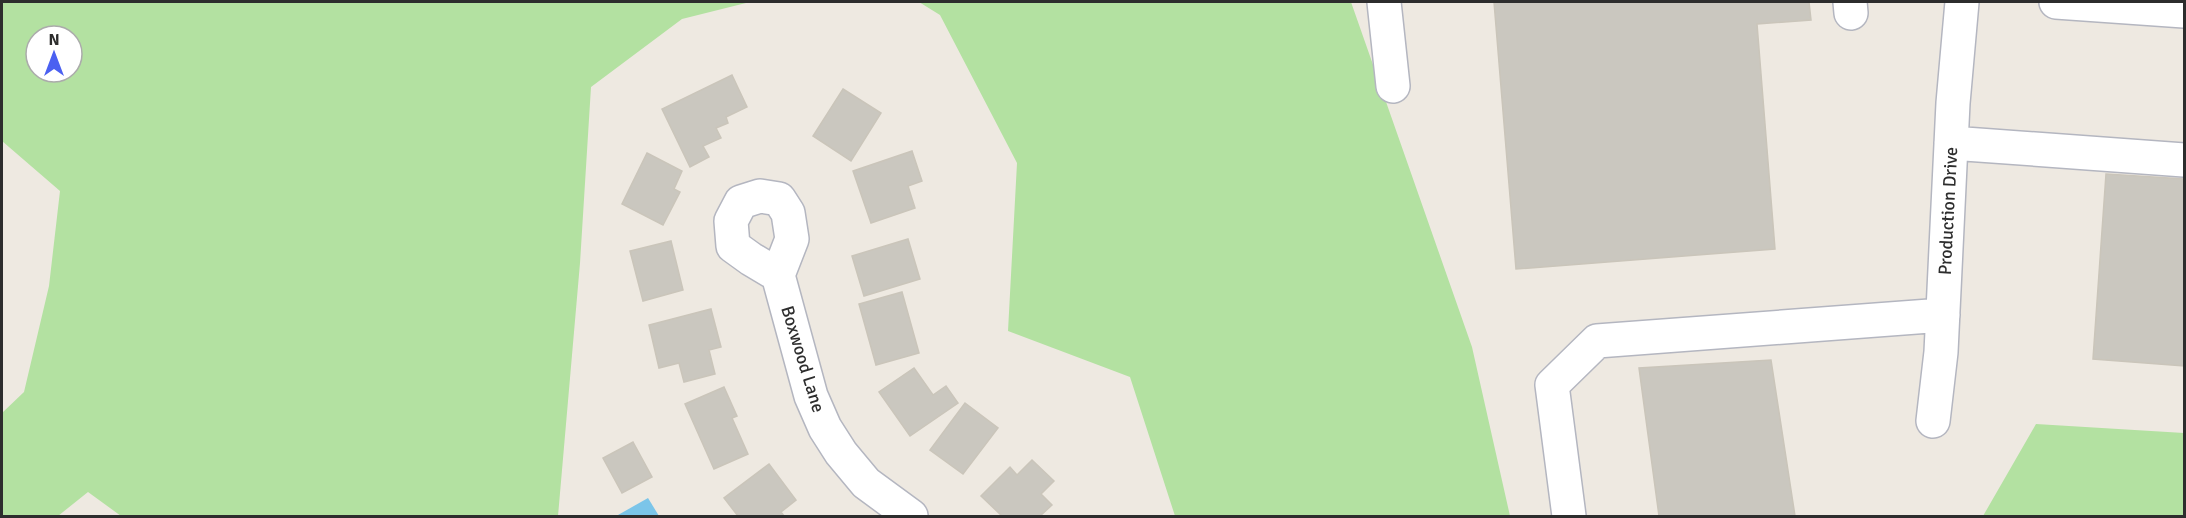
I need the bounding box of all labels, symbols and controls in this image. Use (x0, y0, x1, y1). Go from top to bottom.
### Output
north arrow (24, 24, 84, 84)
text: N (48, 30, 60, 50)
street label: Production Drive (1934, 146, 1962, 276)
street label: Boxwood Lane (776, 303, 830, 415)

